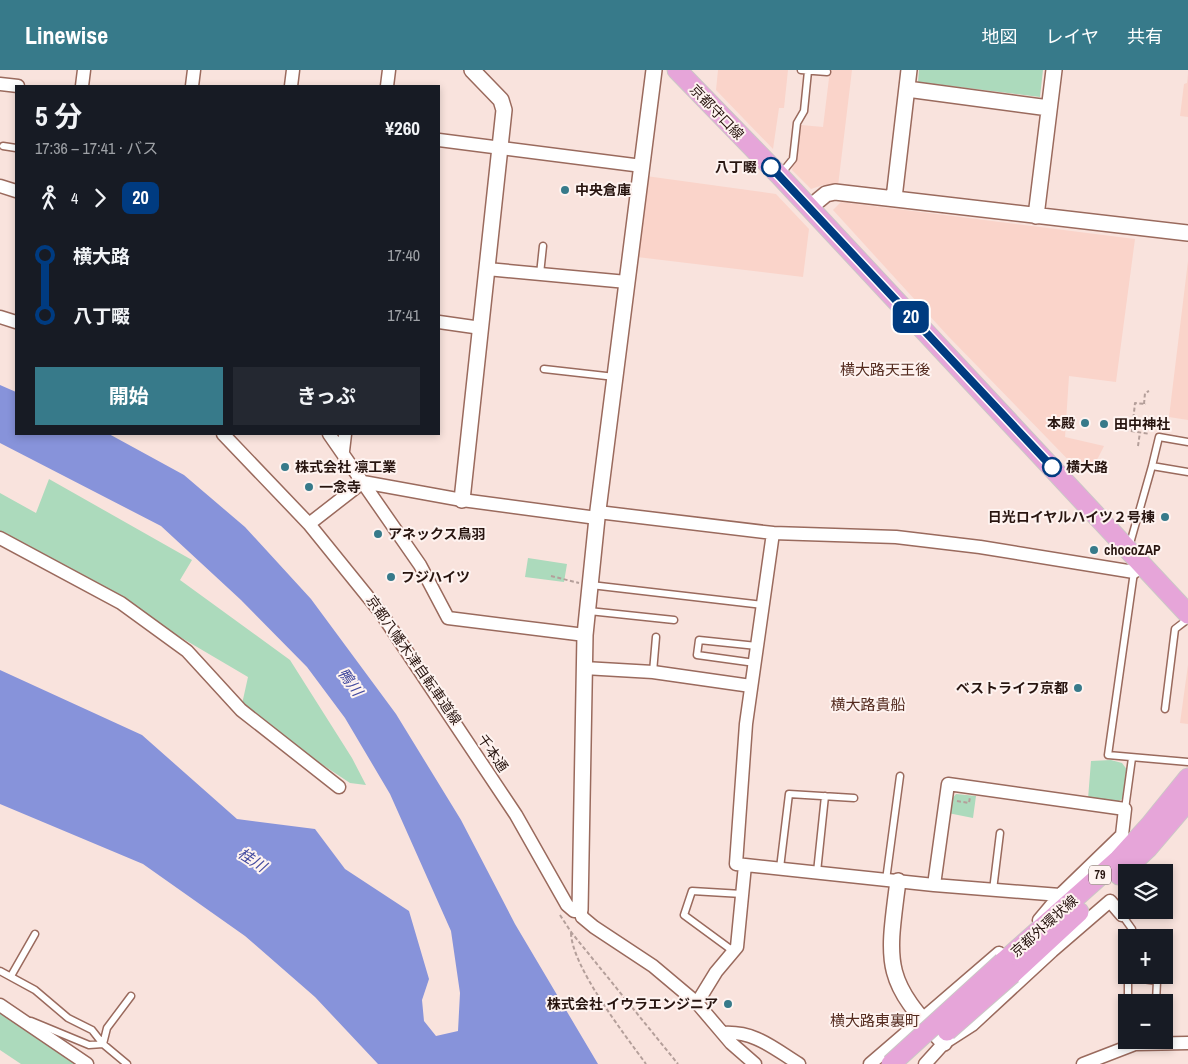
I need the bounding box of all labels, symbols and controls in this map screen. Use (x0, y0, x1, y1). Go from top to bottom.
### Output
text: Linewise (25, 19, 108, 51)
text: 地図 (982, 24, 1018, 49)
text: レイヤ (1046, 24, 1099, 49)
text: 共有 (1127, 24, 1163, 49)
street label: 京都守口線 (686, 81, 748, 143)
text: 5 分 (35, 97, 82, 135)
text: ¥260 (385, 115, 420, 141)
text: 17:36 – 17:41 · バス (35, 137, 158, 159)
marker: 八丁畷 (761, 157, 781, 177)
place label: 八丁畷 (715, 158, 757, 176)
place label: 中央倉庫 (575, 181, 631, 199)
icon: walk (35, 184, 63, 212)
icon: forward (86, 184, 114, 212)
marker: 中央倉庫 (559, 184, 571, 196)
text: 20 (132, 185, 149, 210)
text: 4 (71, 187, 78, 209)
text: 横大路 (73, 243, 130, 269)
text: 17:40 (387, 244, 420, 266)
line badge: 20 (888, 301, 934, 333)
text: 八丁畷 (73, 303, 130, 329)
text: 17:41 (387, 304, 420, 326)
text: 20 (903, 304, 919, 329)
district label: 横大路天王後 (840, 359, 930, 380)
button: 開始 (35, 367, 223, 425)
button: きっぷ (233, 367, 420, 425)
place label: 本殿 (1047, 414, 1075, 432)
place label: 田中神社 (1114, 415, 1170, 433)
marker: 本殿 (1079, 417, 1091, 429)
marker: 田中神社 (1098, 418, 1110, 430)
marker: 横大路 (1042, 457, 1062, 477)
place label: 株式会社 凛工業 (295, 458, 396, 476)
place label: 横大路 (1066, 458, 1108, 476)
marker: 株式会社 凛工業 (279, 461, 291, 473)
place label: 一念寺 (319, 478, 361, 496)
marker: 一念寺 (303, 481, 315, 493)
place label: 日光ロイヤルハイツ２号棟 (988, 508, 1155, 526)
marker: 日光ロイヤルハイツ２号棟 (1159, 511, 1171, 523)
place label: アネックス鳥羽 (388, 525, 486, 543)
marker: アネックス鳥羽 (372, 528, 384, 540)
place label: chocoZAP (1104, 541, 1161, 559)
marker: chocoZAP (1088, 544, 1100, 556)
place label: フジハイツ (401, 568, 470, 586)
marker: フジハイツ (385, 571, 397, 583)
street label: 京都八幡木津自転車道線 (362, 592, 466, 728)
water label: 鴨川 (333, 663, 369, 702)
place label: ベストライフ京都 (956, 679, 1068, 697)
marker: ベストライフ京都 (1072, 682, 1084, 694)
district label: 横大路貴船 (830, 694, 906, 715)
street label: 千本通 (474, 731, 512, 775)
water label: 桂川 (234, 843, 272, 878)
map controls (1118, 864, 1173, 1049)
button: layers (1118, 864, 1173, 919)
road number: 79 (1089, 866, 1111, 884)
street label: 京都外環状線 (1007, 891, 1081, 961)
button: + (1118, 929, 1173, 984)
button: − (1118, 994, 1173, 1049)
place label: 株式会社 イウラエンジニア (547, 995, 718, 1013)
marker: 株式会社 イウラエンジニア (722, 998, 734, 1010)
district label: 横大路東裏町 (830, 1010, 920, 1031)

